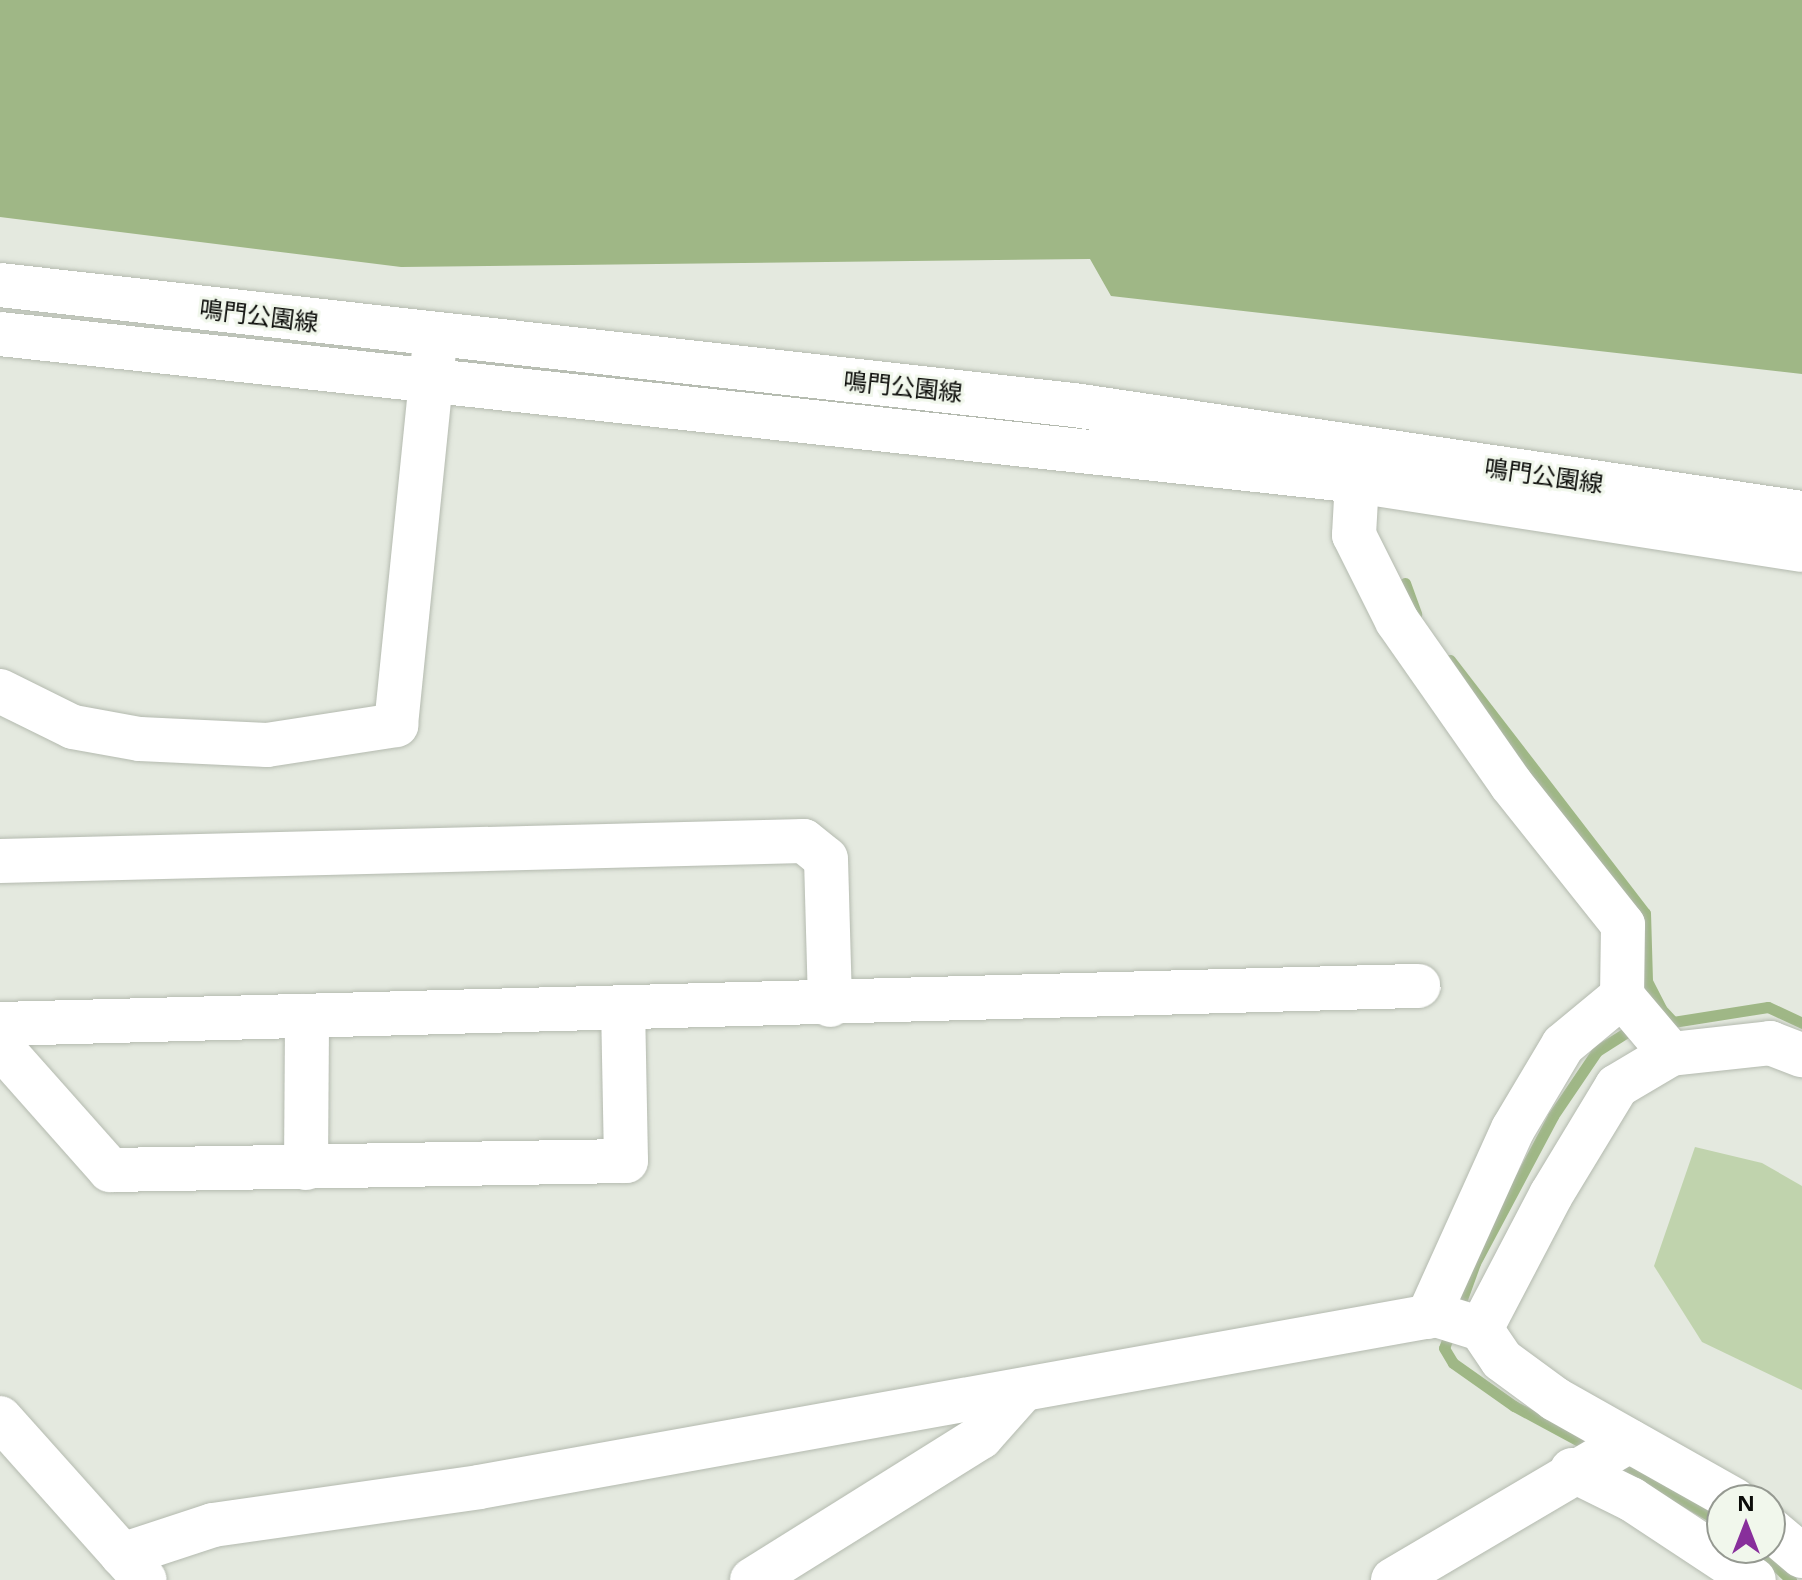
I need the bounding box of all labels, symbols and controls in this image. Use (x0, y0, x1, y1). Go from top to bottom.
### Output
street label: 鳴門公園線 (198, 293, 320, 337)
street label: 鳴門公園線 (842, 365, 964, 407)
street label: 鳴門公園線 (1483, 452, 1605, 498)
north arrow (1706, 1484, 1786, 1564)
text: N (1737, 1487, 1755, 1517)

